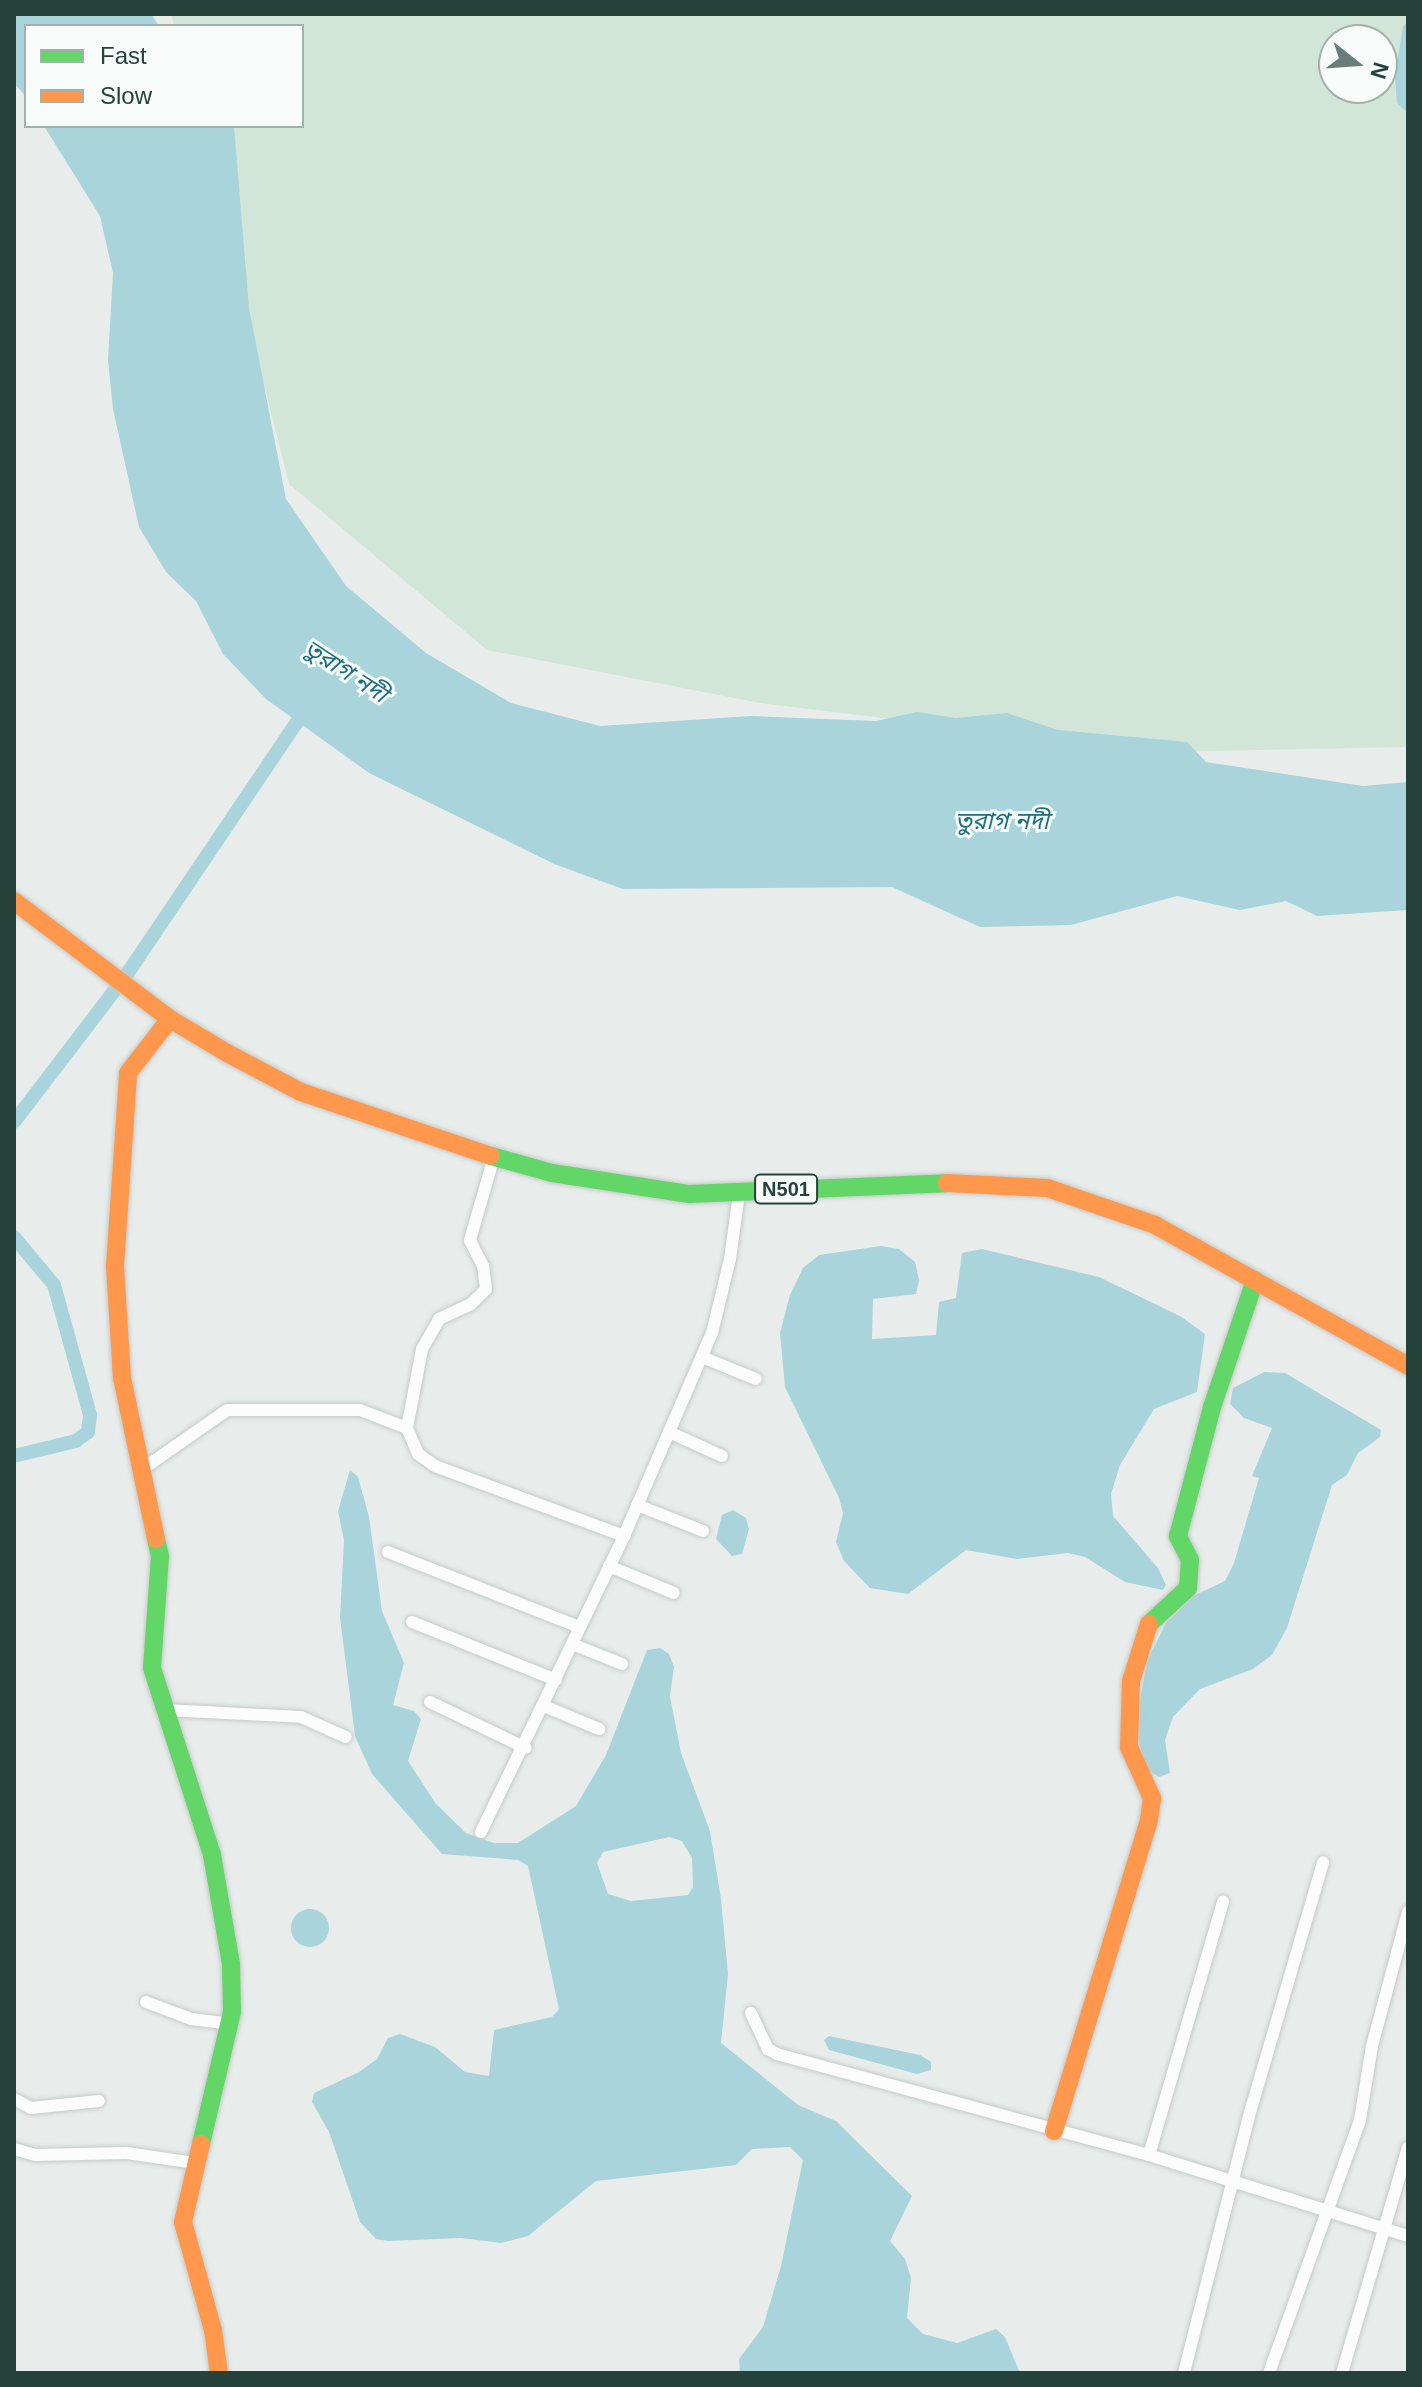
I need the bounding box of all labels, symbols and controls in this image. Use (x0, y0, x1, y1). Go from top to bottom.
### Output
legend (24, 24, 304, 128)
north arrow (1318, 24, 1398, 104)
text: Fast (100, 42, 147, 69)
text: N (1365, 59, 1394, 82)
text: Slow (100, 82, 152, 109)
water label: তুরাগ নদী (299, 633, 393, 709)
water label: তুরাগ নদী (955, 807, 1049, 835)
road number: N501 (754, 1173, 818, 1205)

